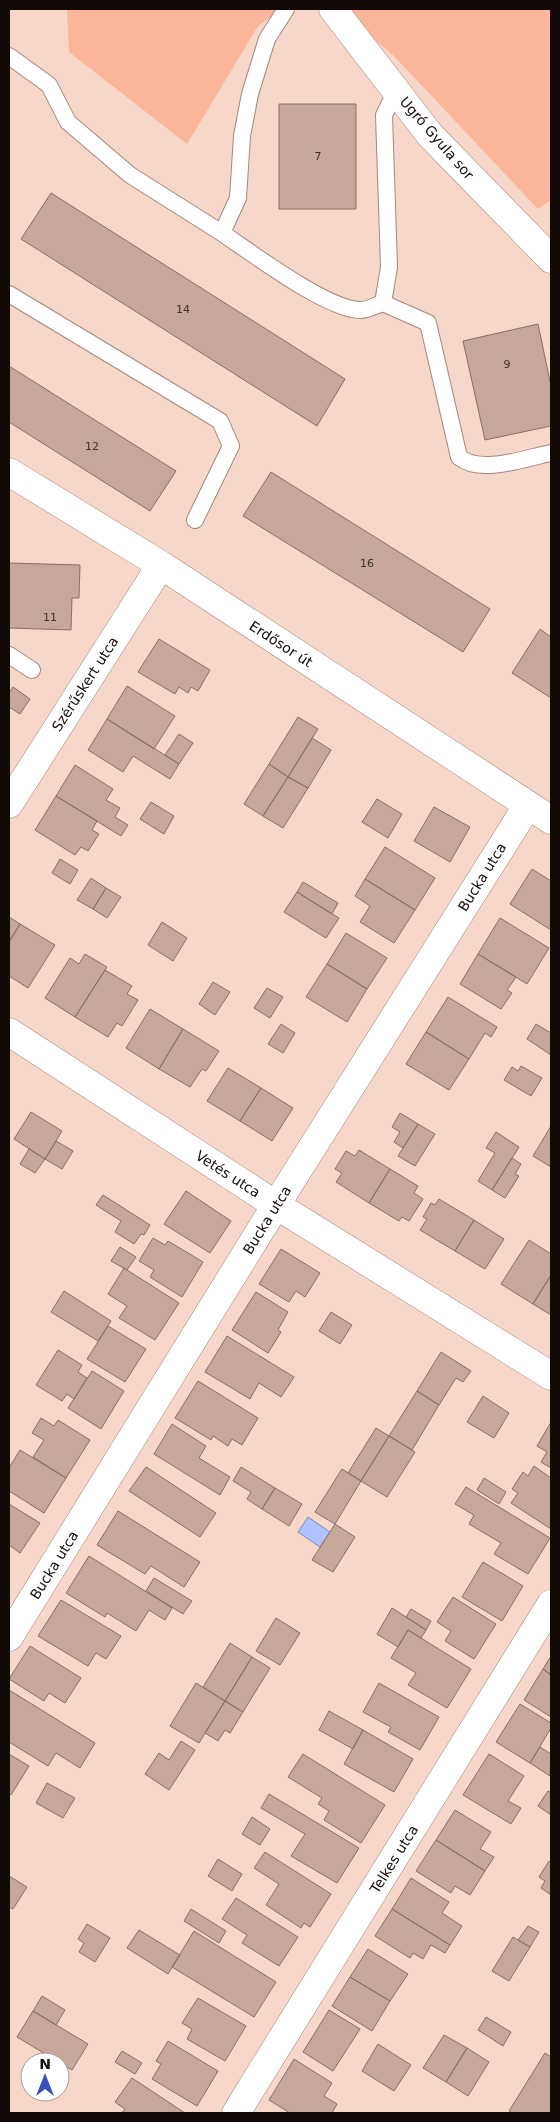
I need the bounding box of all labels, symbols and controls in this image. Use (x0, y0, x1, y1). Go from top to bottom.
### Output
street label: Ugró Gyula sor (397, 93, 477, 183)
house number: 7 (315, 150, 322, 163)
house number: 14 (176, 303, 190, 316)
house number: 9 (504, 358, 511, 371)
house number: 12 (85, 440, 99, 453)
house number: 16 (360, 557, 374, 570)
house number: 11 (43, 611, 57, 624)
street label: Erdősor út (246, 618, 316, 671)
street label: Szérűskert utca (49, 634, 121, 734)
street label: Bucka utca (455, 840, 509, 914)
street label: Vetés utca (193, 1147, 263, 1201)
street label: Bucka utca (240, 1183, 294, 1257)
street label: Bucka utca (27, 1528, 81, 1602)
street label: Telkes utca (366, 1822, 421, 1897)
north arrow (20, 2052, 70, 2102)
text: N (39, 2056, 51, 2072)

